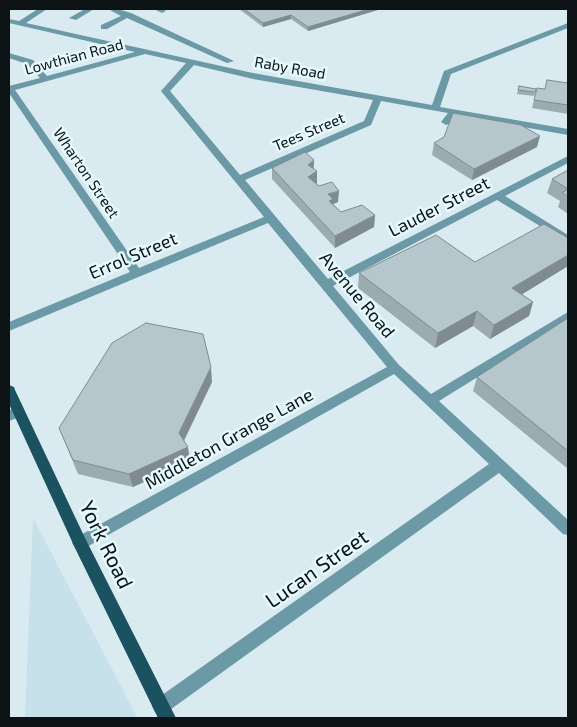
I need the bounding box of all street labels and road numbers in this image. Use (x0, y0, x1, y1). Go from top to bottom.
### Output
street label: Lowthian Road (23, 35, 125, 79)
street label: Raby Road (253, 53, 327, 83)
street label: Tees Street (271, 109, 347, 155)
street label: Wharton Street (49, 124, 123, 222)
street label: Lauder Street (385, 172, 493, 242)
street label: Errol Street (86, 228, 180, 284)
street label: Avenue Road (315, 248, 399, 342)
street label: Middleton Grange Lane (141, 384, 317, 494)
street label: York Road (74, 497, 138, 593)
street label: Lucan Street (261, 524, 373, 614)

